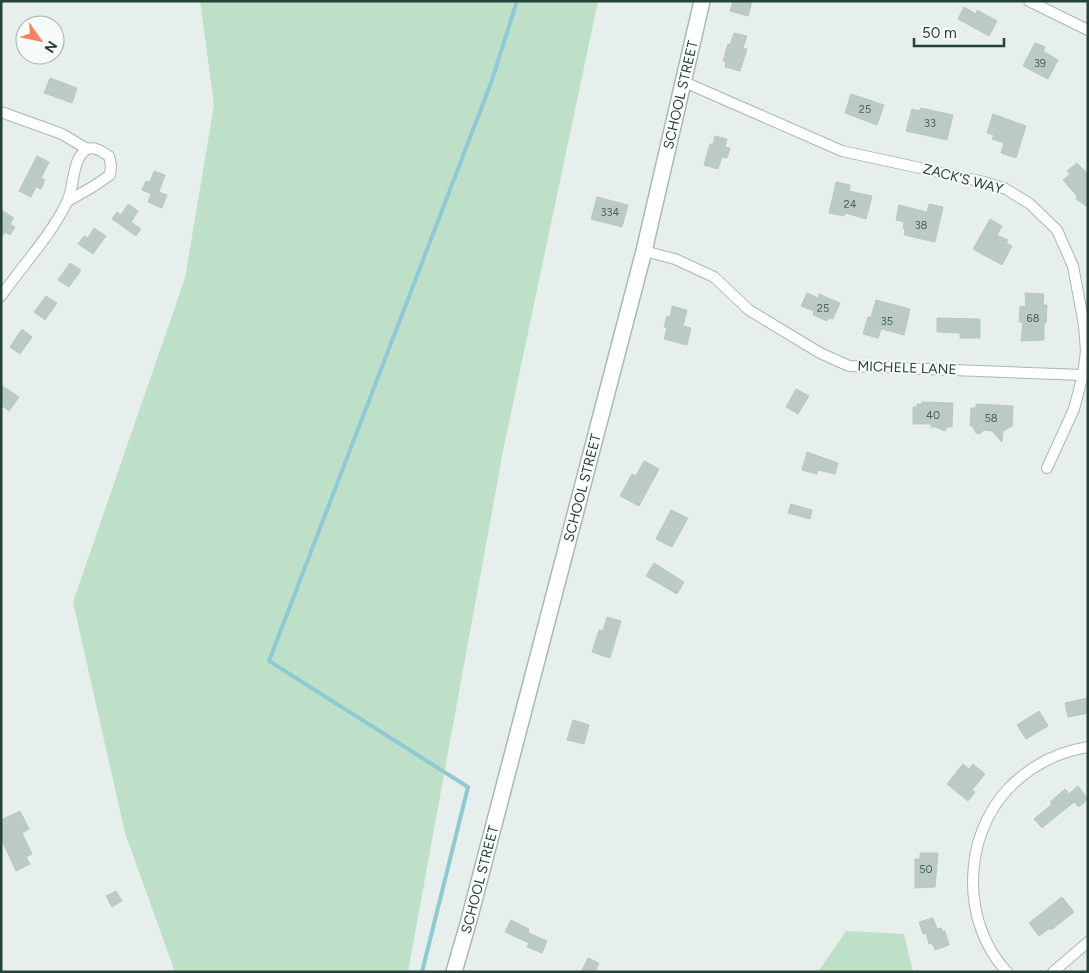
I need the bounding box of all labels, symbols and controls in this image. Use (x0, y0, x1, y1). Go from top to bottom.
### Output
north arrow (15, 15, 65, 65)
scale bar (914, 15, 1004, 47)
text: 50 m (922, 24, 957, 42)
text: N (40, 38, 61, 56)
street label: SCHOOL STREET (659, 38, 701, 151)
house number: 39 (1034, 57, 1046, 70)
house number: 25 (859, 103, 871, 116)
house number: 33 (924, 117, 936, 130)
street label: ZACK'S WAY (921, 160, 1006, 198)
house number: 24 (844, 198, 857, 211)
house number: 334 (601, 206, 620, 219)
house number: 38 (915, 219, 928, 232)
house number: 25 (817, 302, 829, 315)
house number: 68 (1027, 312, 1040, 325)
house number: 35 (881, 315, 893, 328)
street label: MICHELE LANE (857, 358, 957, 378)
house number: 40 (926, 409, 940, 422)
house number: 58 (984, 412, 998, 425)
street label: SCHOOL STREET (560, 431, 604, 544)
street label: SCHOOL STREET (457, 823, 502, 936)
house number: 50 (919, 863, 933, 876)

